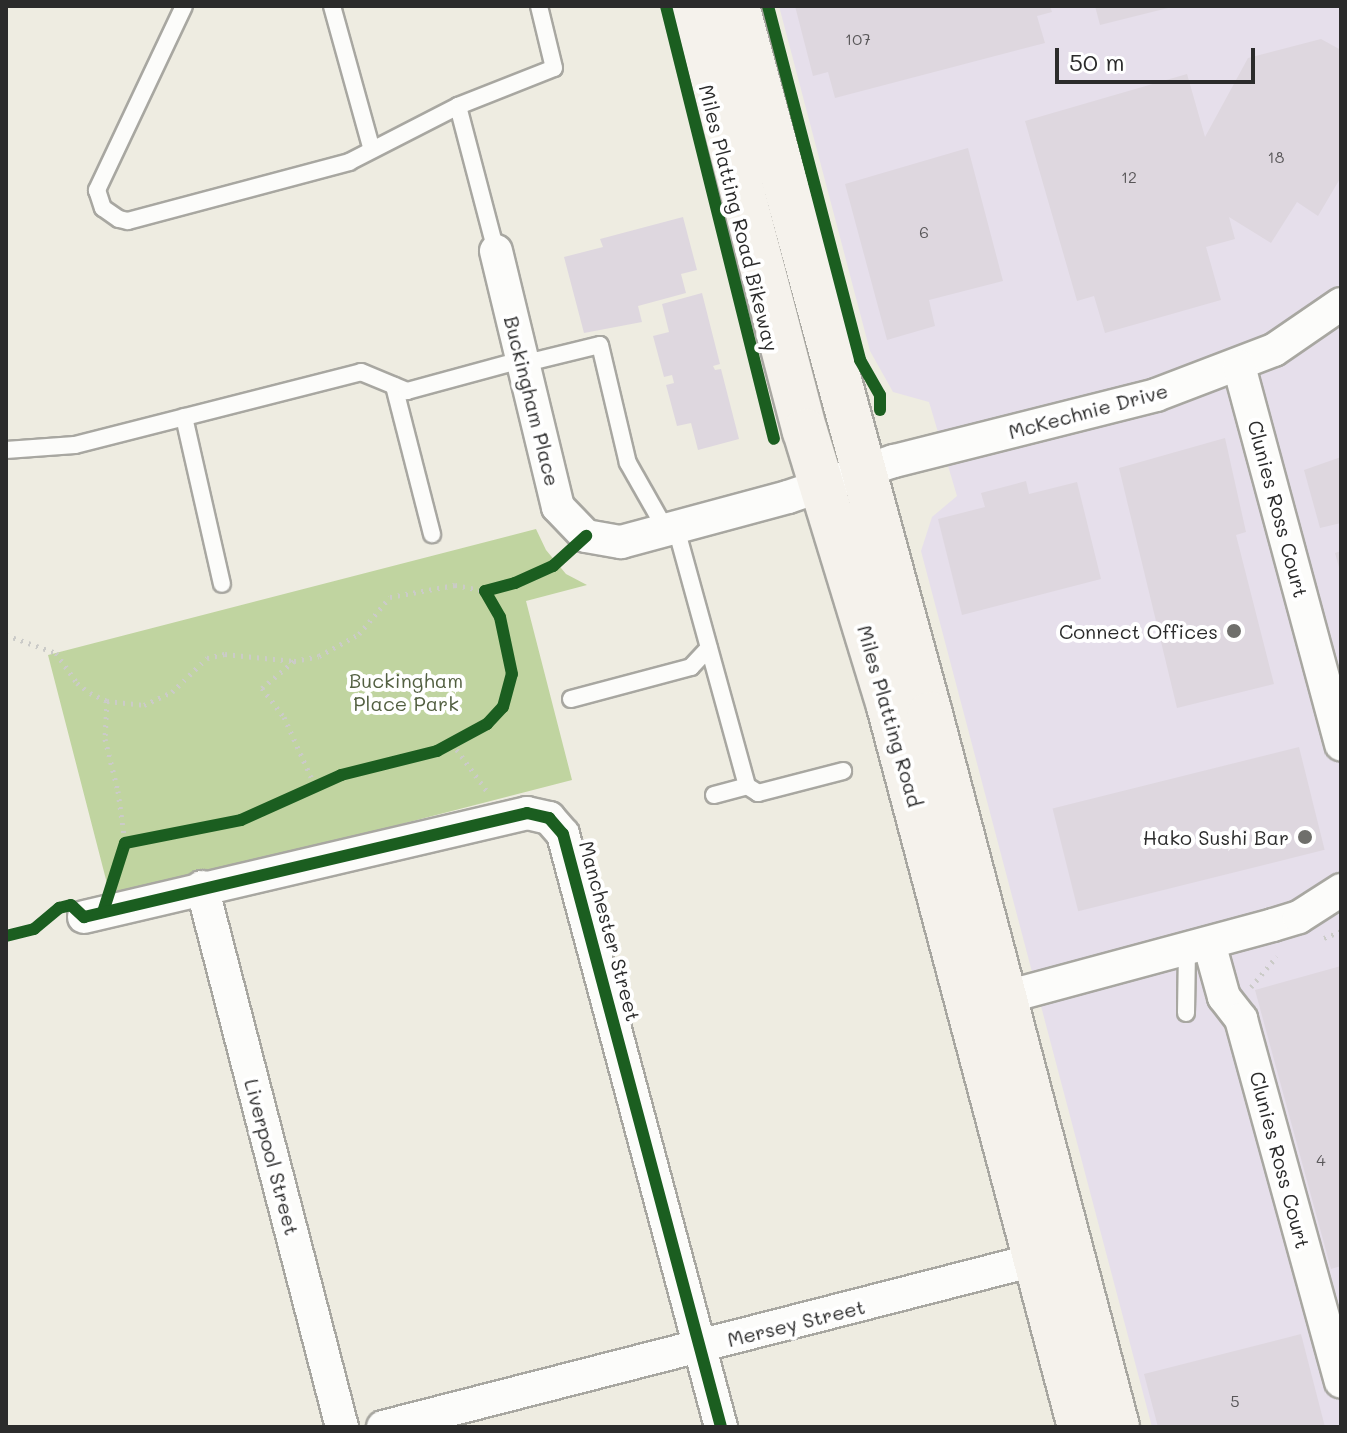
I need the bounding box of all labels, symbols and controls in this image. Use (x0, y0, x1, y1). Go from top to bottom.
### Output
house number: 107 (845, 29, 871, 49)
scale bar (1059, 32, 1259, 82)
text: 50 m (1069, 46, 1125, 77)
street label: Miles Platting Road Bikeway (694, 82, 784, 354)
house number: 18 (1268, 147, 1284, 167)
house number: 12 (1121, 167, 1137, 187)
house number: 6 (919, 222, 929, 242)
street label: Buckingham Place (499, 313, 565, 489)
street label: McKechnie Drive (1006, 378, 1170, 444)
street label: Clunies Ross Court (1243, 418, 1313, 600)
place label: Connect Offices (1059, 619, 1218, 643)
street label: Miles Platting Road (853, 622, 927, 810)
marker: Connect Offices (1225, 622, 1243, 640)
park label: Buckingham Place Park (349, 669, 463, 716)
place label: Hako Sushi Bar (1143, 825, 1289, 849)
marker: Hako Sushi Bar (1296, 828, 1314, 846)
street label: Manchester Street (574, 838, 646, 1024)
street label: Clunies Ross Court (1245, 1069, 1315, 1251)
street label: Liverpool Street (240, 1076, 304, 1238)
house number: 4 (1316, 1150, 1326, 1170)
street label: Mersey Street (725, 1294, 867, 1352)
house number: 5 (1230, 1391, 1240, 1411)

